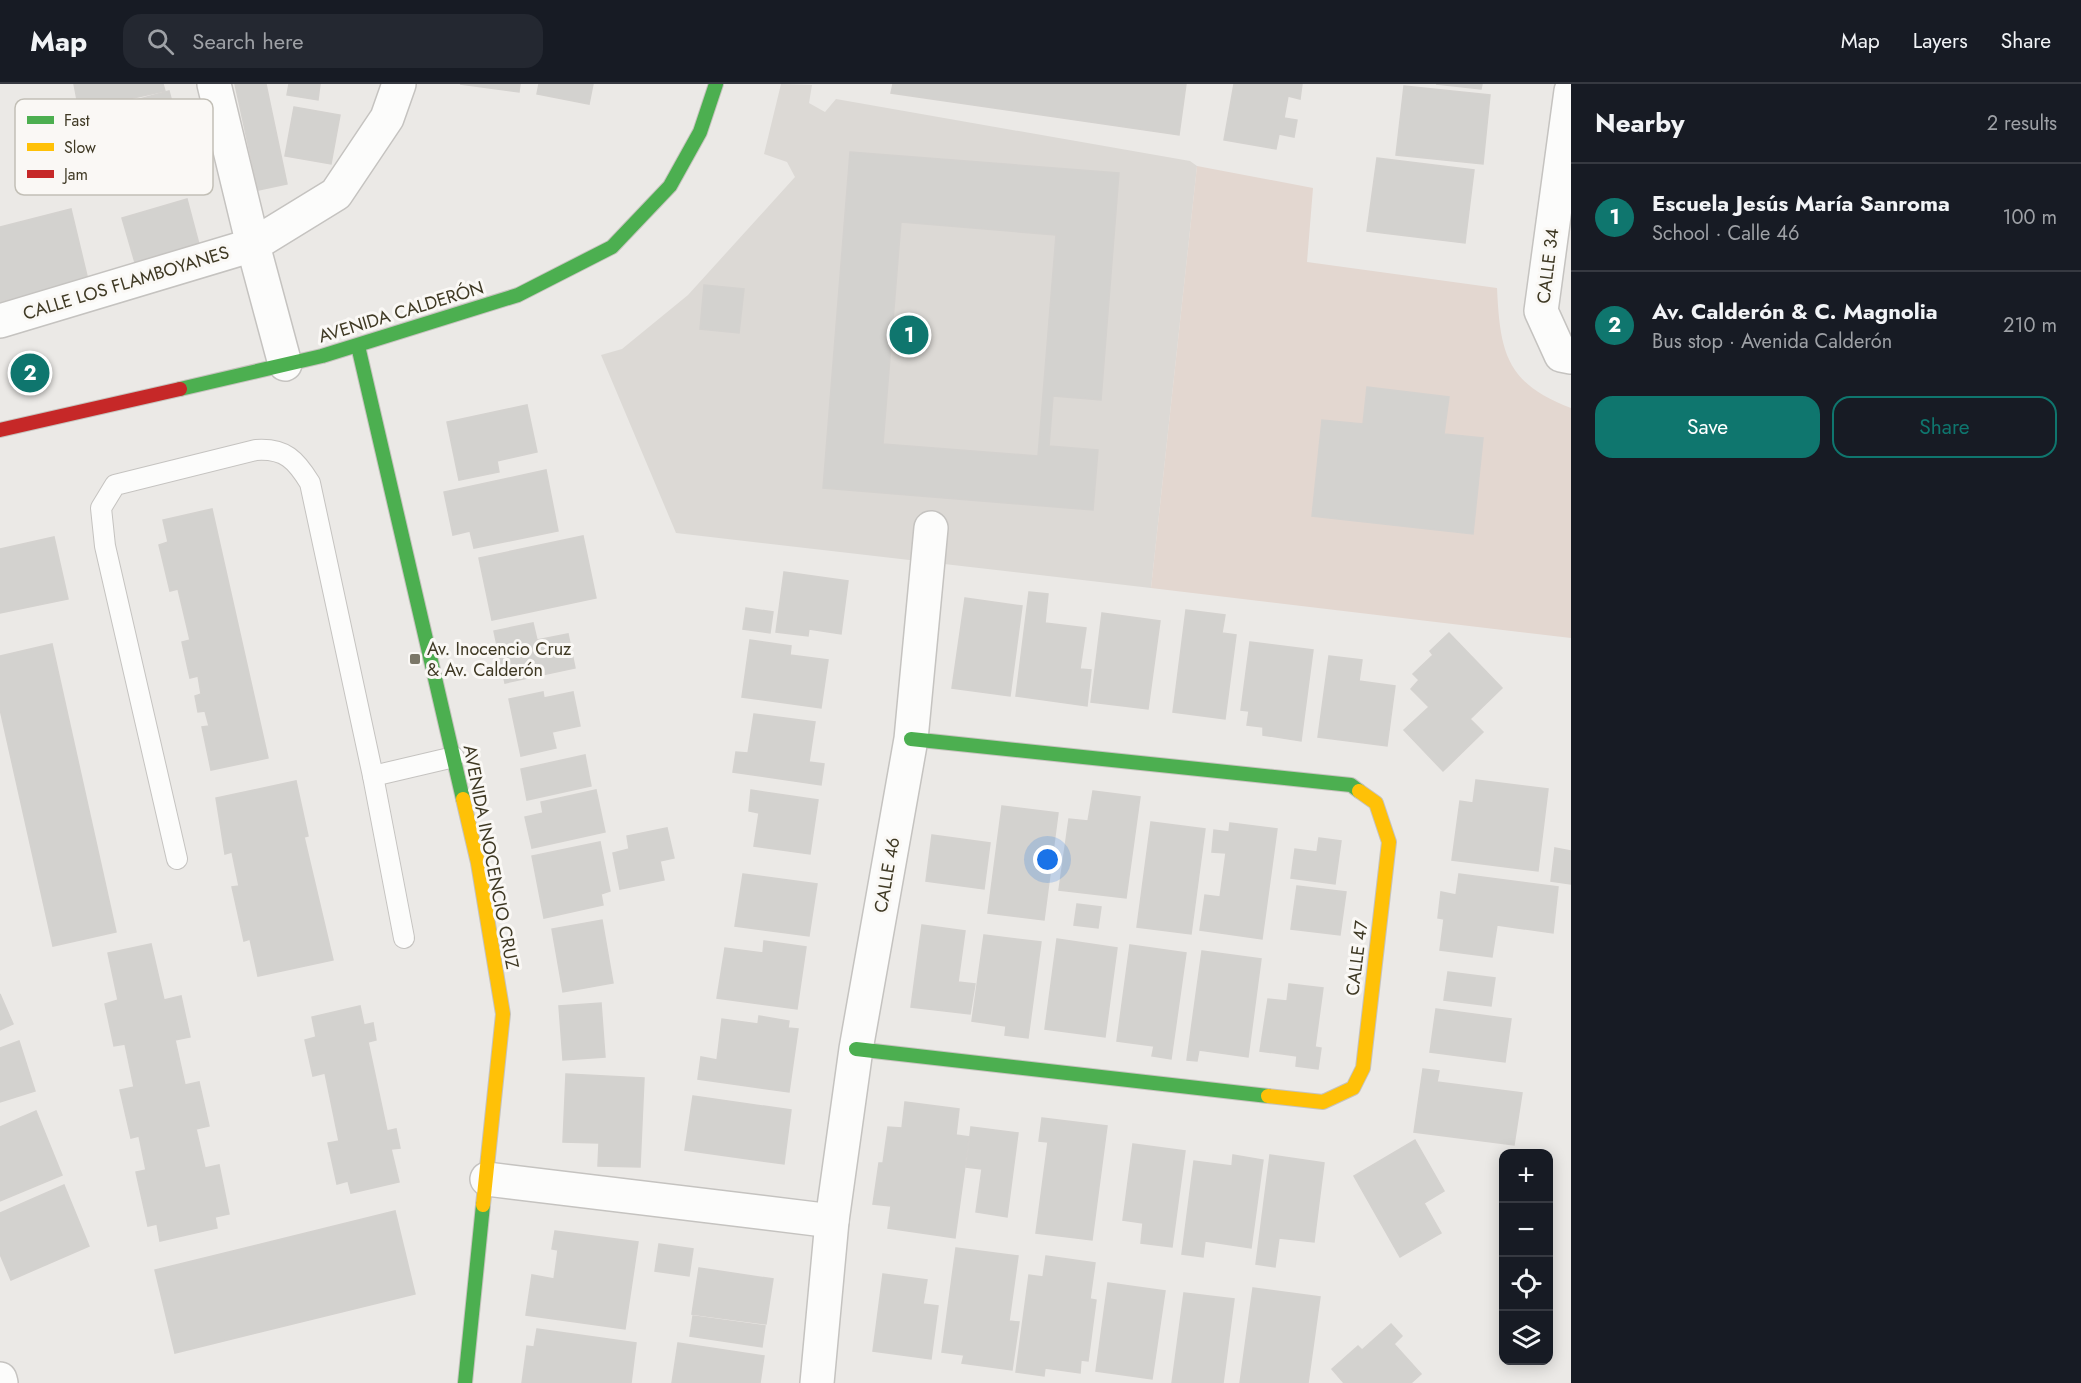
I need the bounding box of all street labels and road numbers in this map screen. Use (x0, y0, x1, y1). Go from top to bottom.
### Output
street label: CALLE 34 (1530, 227, 1566, 305)
street label: CALLE LOS FLAMBOYANES (20, 239, 232, 327)
street label: AVENIDA CALDERÓN (315, 274, 487, 350)
street label: AVENIDA INOCENCIO CRUZ (457, 743, 526, 971)
street label: CALLE 46 (868, 835, 906, 915)
street label: CALLE 47 (1340, 918, 1375, 997)

